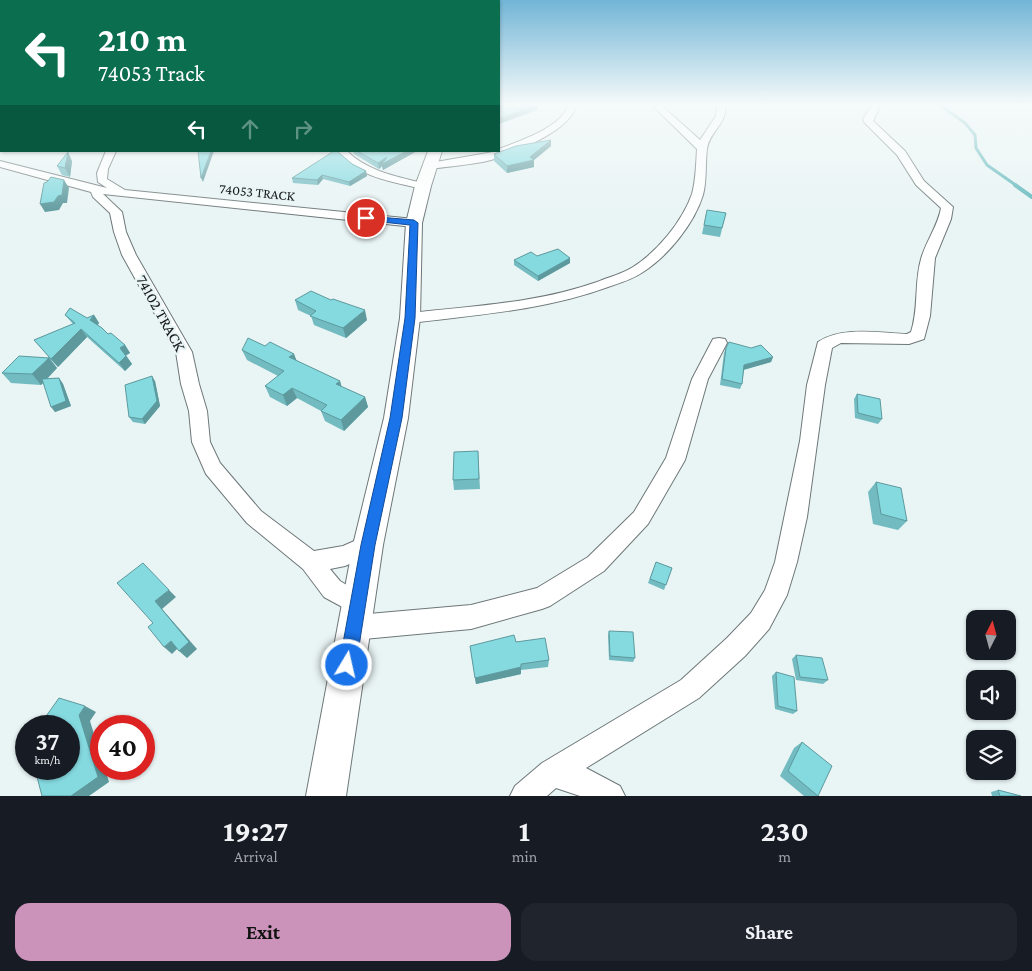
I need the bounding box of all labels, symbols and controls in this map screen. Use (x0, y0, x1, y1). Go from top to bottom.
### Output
icon: left (15, 20, 80, 85)
text: 210 m (98, 20, 187, 59)
text: 74053 Track (98, 61, 205, 86)
icon: left (183, 115, 211, 143)
icon: ahead (236, 115, 264, 143)
icon: right (289, 115, 317, 143)
street label: 74053 TRACK (218, 180, 297, 204)
pin (345, 197, 387, 239)
icon: arrive (352, 204, 380, 232)
street label: 74102 TRACK (133, 272, 189, 355)
north arrow (966, 610, 1016, 660)
map controls (966, 610, 1016, 780)
position arrow (320, 638, 372, 690)
button: sound (966, 670, 1016, 720)
speed limit sign: 40 (90, 715, 155, 780)
text: 37 (36, 728, 59, 755)
button: layers (966, 730, 1016, 780)
text: km/h (35, 753, 60, 767)
text: 19:27 (223, 814, 288, 847)
text: 1 (519, 814, 530, 847)
text: 230 (761, 814, 809, 847)
text: Arrival (234, 848, 278, 865)
text: min (512, 848, 537, 865)
text: m (778, 848, 791, 865)
button: Exit (15, 903, 511, 961)
button: Share (521, 903, 1017, 961)

